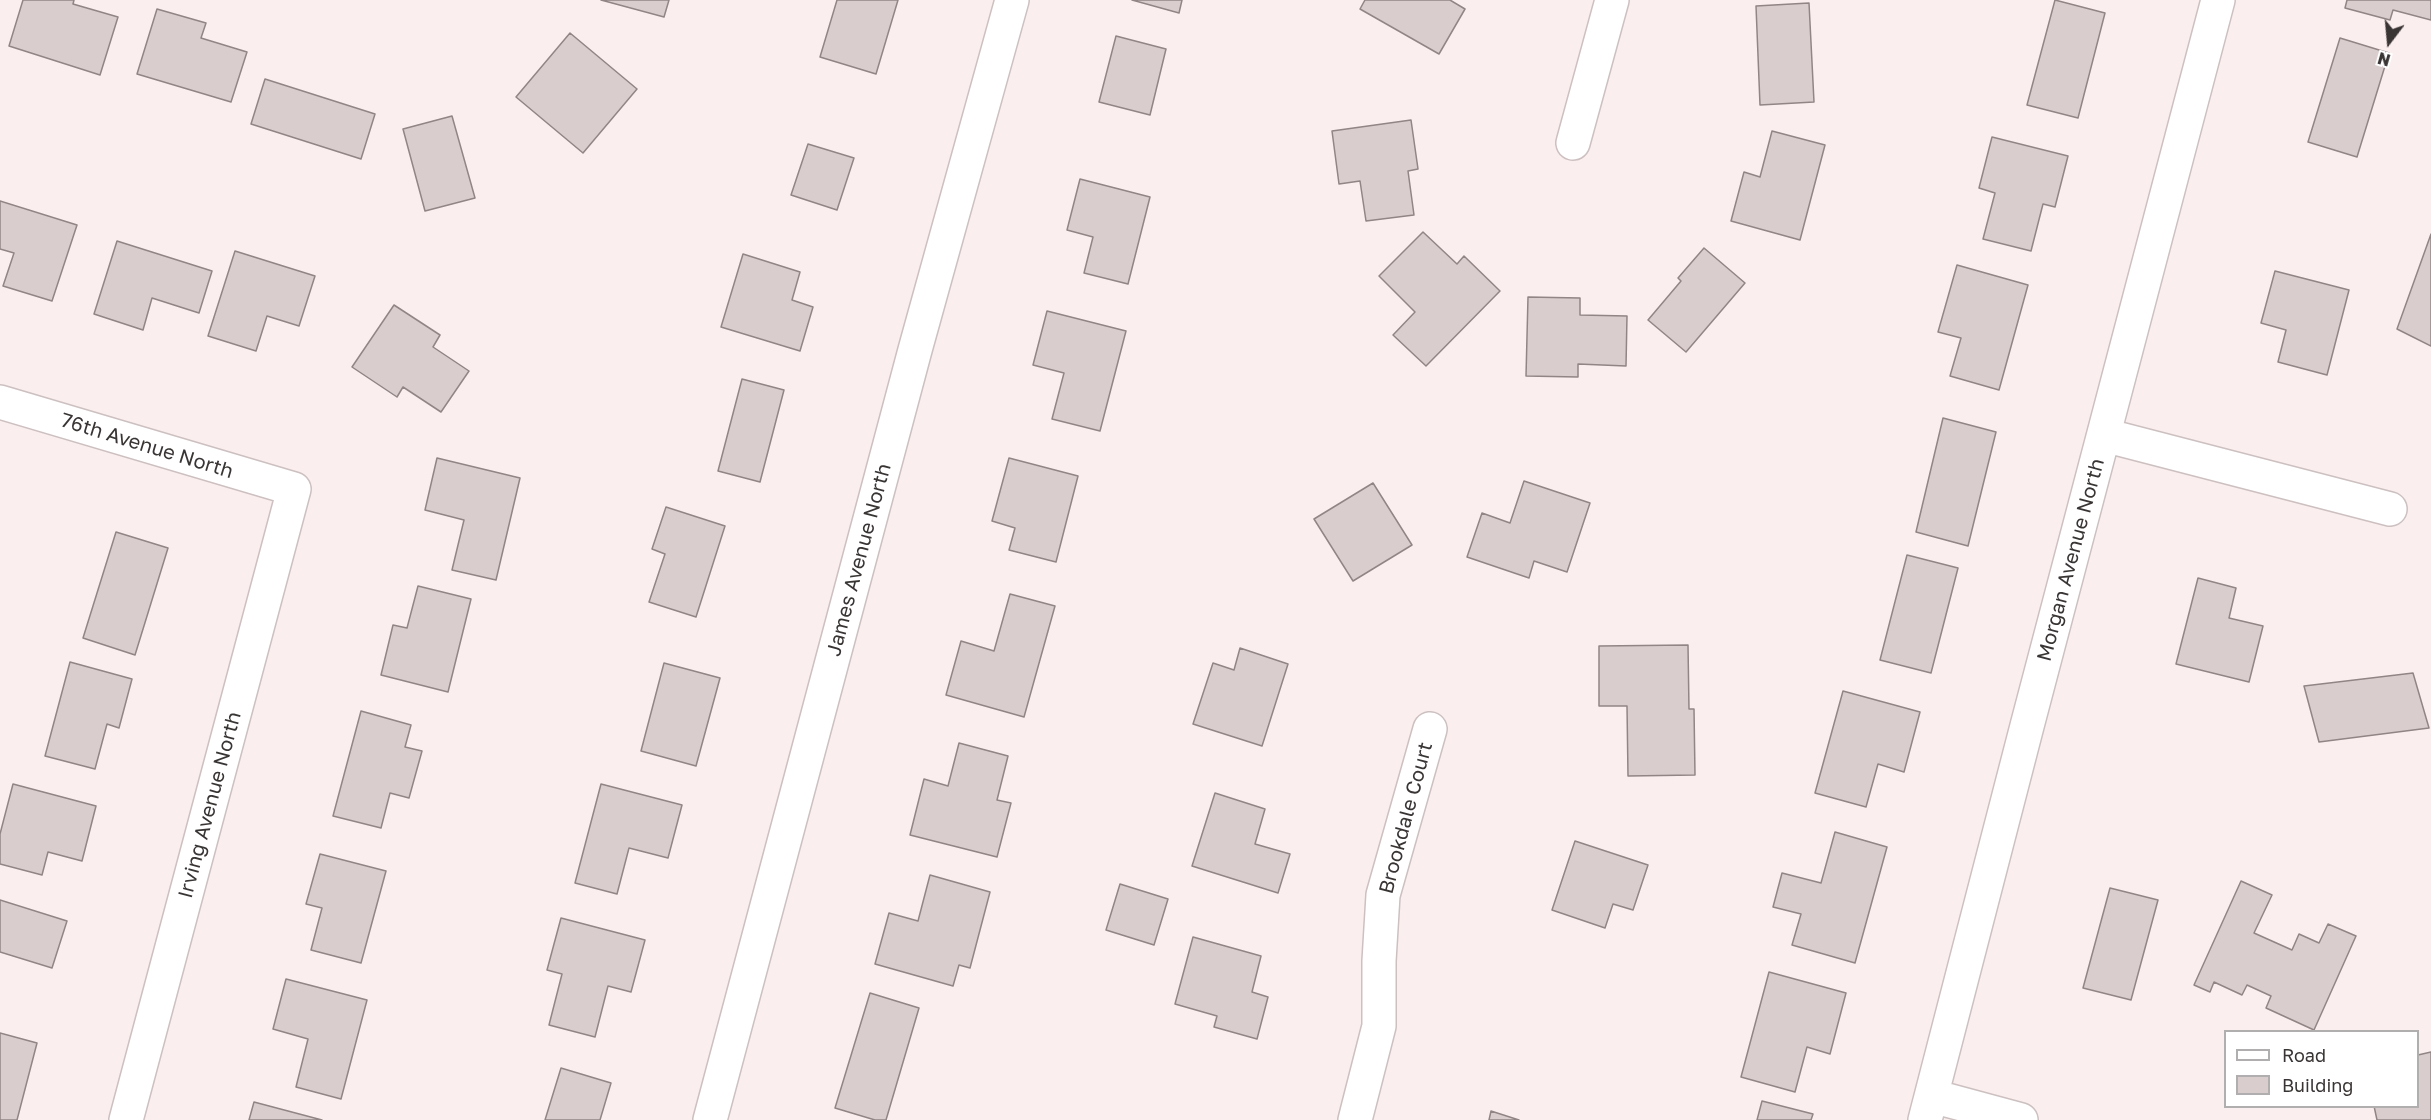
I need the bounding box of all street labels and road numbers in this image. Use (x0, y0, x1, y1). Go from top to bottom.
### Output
street label: 76th Avenue North (58, 408, 236, 484)
street label: Morgan Avenue North (2032, 456, 2110, 664)
street label: James Avenue North (822, 461, 896, 659)
street label: Irving Avenue North (174, 709, 246, 901)
street label: Brookdale Court (1374, 739, 1438, 897)

